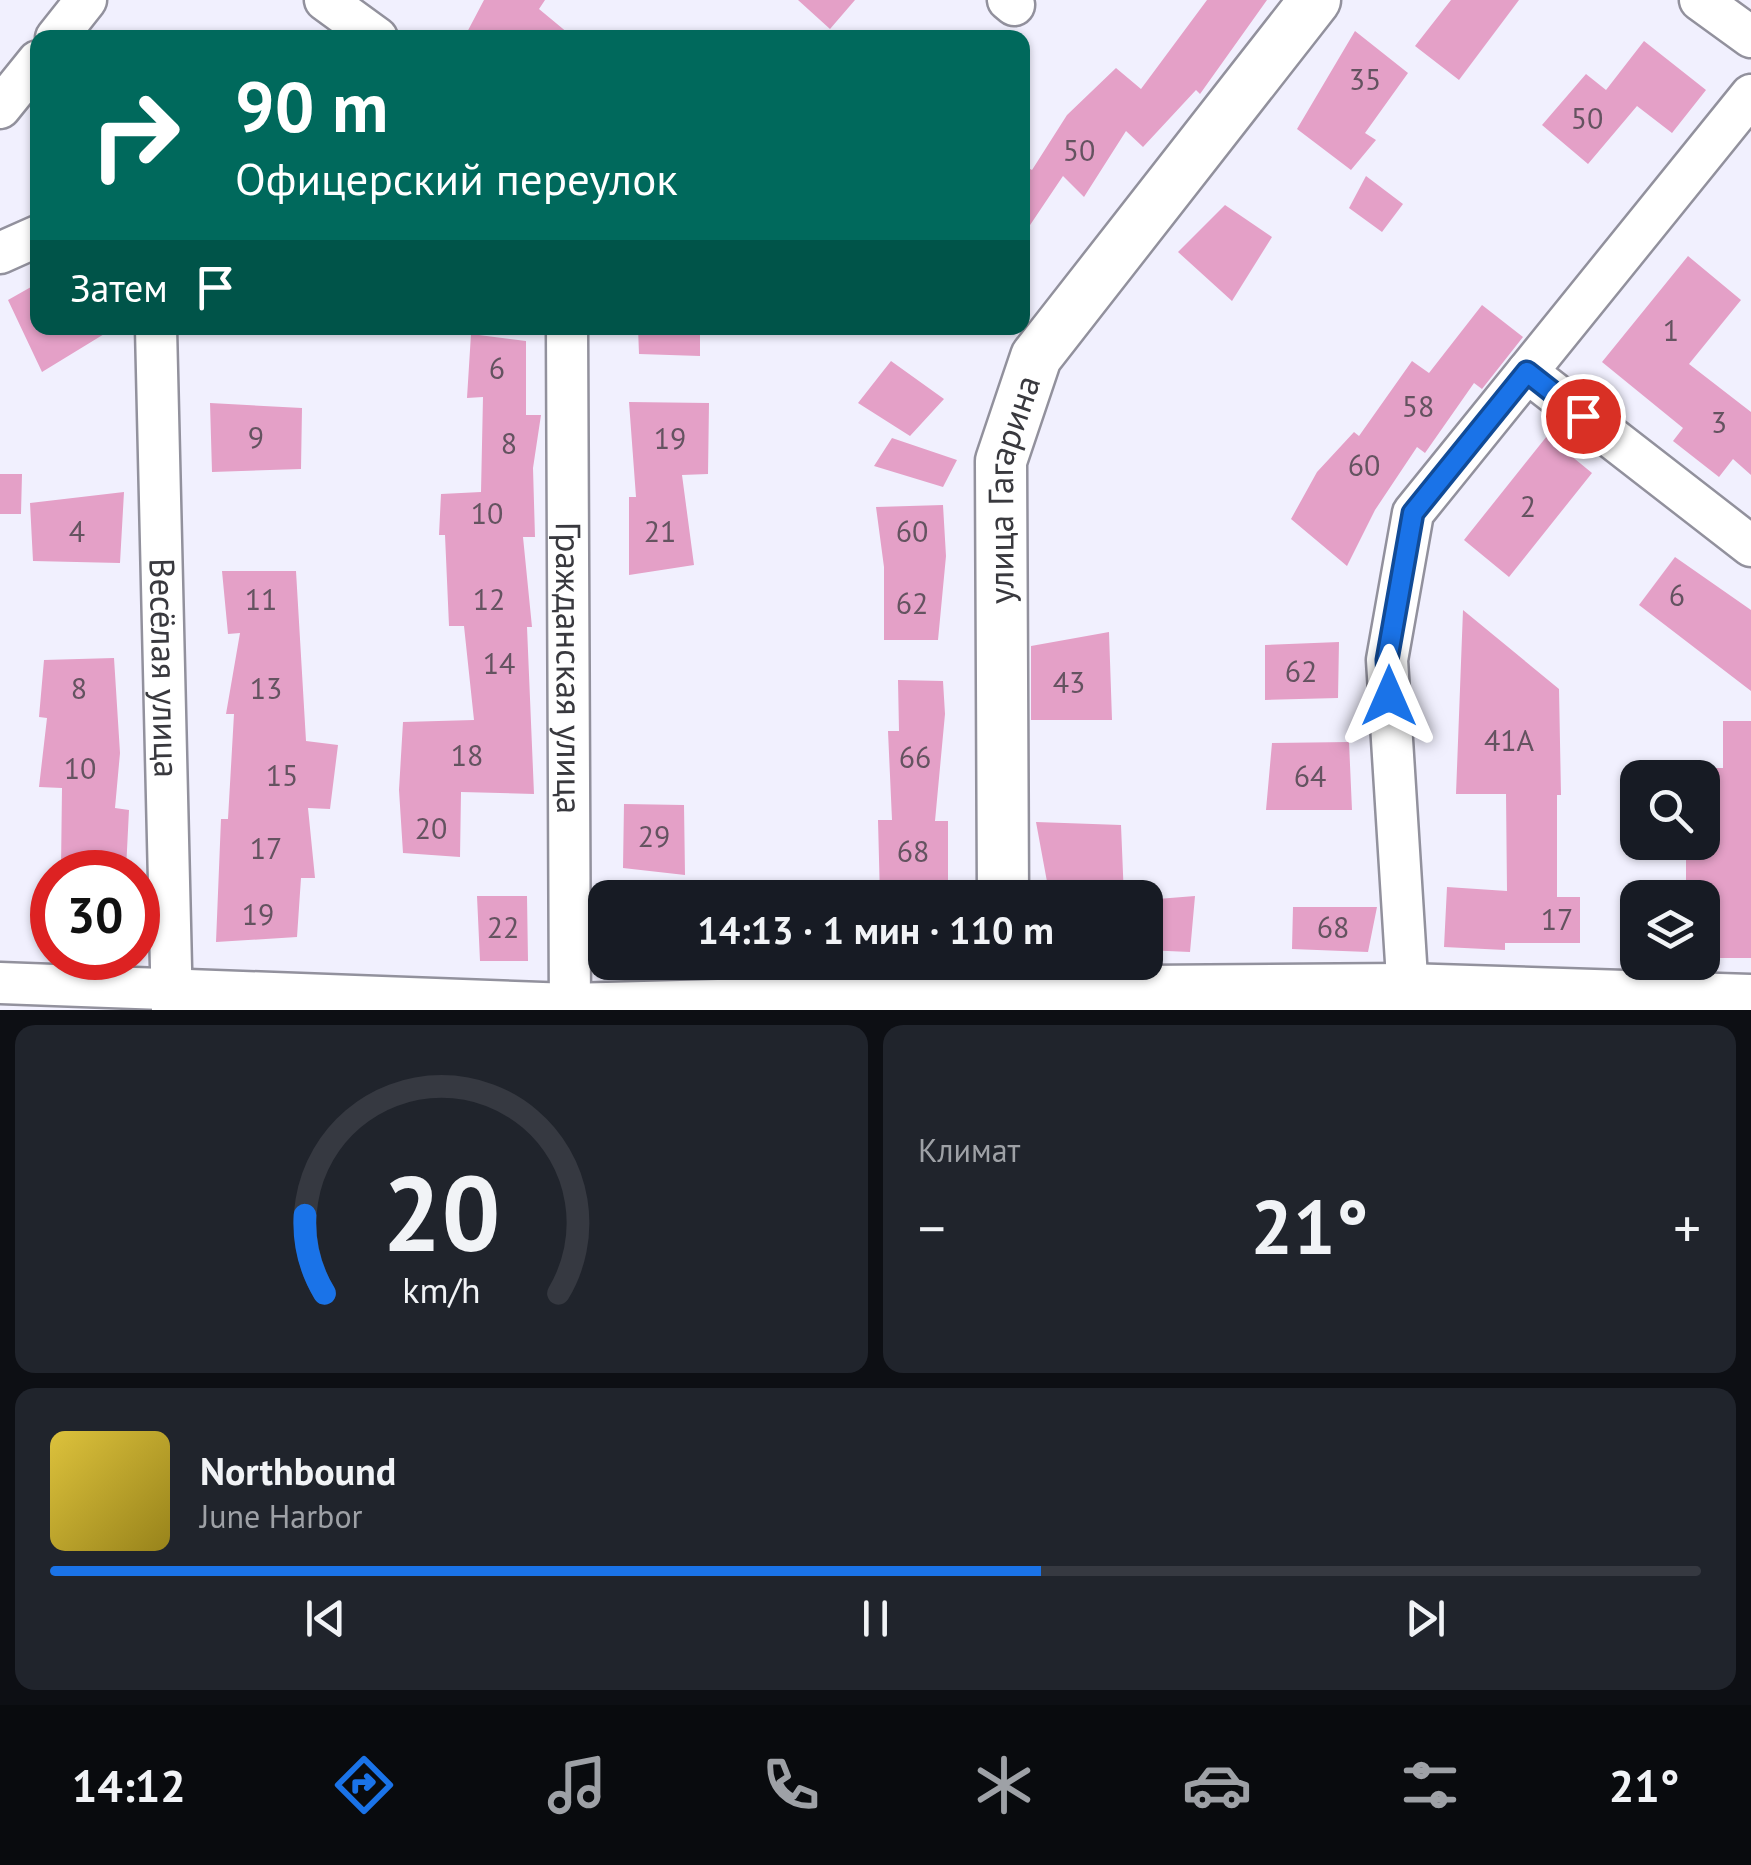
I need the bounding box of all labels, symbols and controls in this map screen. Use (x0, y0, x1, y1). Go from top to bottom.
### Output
house number: 35 (1349, 59, 1381, 98)
text: 90 m (235, 61, 388, 151)
icon: right (70, 70, 200, 200)
house number: 50 (1571, 98, 1603, 137)
house number: 50 (1063, 130, 1095, 169)
text: Офицерский переулок (235, 149, 678, 207)
icon: arrive (188, 260, 243, 315)
text: Затем (70, 263, 168, 312)
house number: 1 (1663, 310, 1679, 349)
house number: 6 (489, 348, 505, 387)
street label: улица Гагарина (977, 369, 1050, 604)
pin (1541, 374, 1626, 459)
house number: 58 (1402, 386, 1434, 425)
icon: arrive (1556, 389, 1611, 444)
house number: 3 (1711, 402, 1727, 441)
house number: 9 (248, 417, 264, 456)
house number: 19 (654, 418, 686, 457)
house number: 8 (501, 423, 517, 462)
house number: 60 (1348, 445, 1380, 484)
house number: 2 (1520, 486, 1536, 525)
house number: 10 (471, 493, 503, 532)
house number: 4 (69, 511, 85, 550)
house number: 21 (644, 511, 676, 550)
house number: 60 (896, 511, 928, 550)
street label: Гражданская улица (546, 522, 593, 814)
street label: Весёлая улица (139, 557, 191, 778)
house number: 6 (1669, 575, 1685, 614)
house number: 11 (245, 579, 277, 618)
house number: 12 (473, 579, 505, 618)
house number: 62 (896, 583, 928, 622)
house number: 14 (483, 643, 515, 682)
position arrow (1337, 644, 1441, 748)
house number: 62 (1285, 651, 1317, 690)
house number: 43 (1053, 662, 1085, 701)
house number: 8 (71, 668, 87, 707)
house number: 13 (250, 668, 282, 707)
house number: 41А (1484, 720, 1535, 759)
house number: 18 (451, 735, 483, 774)
house number: 66 (899, 737, 931, 776)
house number: 10 (64, 748, 96, 787)
house number: 15 (266, 755, 298, 794)
house number: 64 (1294, 756, 1326, 795)
map controls (1620, 760, 1720, 980)
button: search (1620, 760, 1720, 860)
house number: 20 (415, 808, 447, 847)
house number: 29 (638, 816, 670, 855)
house number: 17 (250, 828, 282, 867)
house number: 68 (897, 831, 929, 870)
speed limit sign: 30 (30, 850, 160, 980)
button: layers (1620, 880, 1720, 980)
house number: 19 (242, 894, 274, 933)
house number: 17 (1541, 899, 1573, 938)
text: 14:13 · 1 мин · 110 m (697, 905, 1054, 954)
house number: 22 (487, 907, 519, 946)
house number: 68 (1317, 907, 1349, 946)
text: Климат (918, 1129, 1020, 1171)
text: 20 (383, 1145, 500, 1280)
text: 21° (1251, 1178, 1368, 1275)
text: − (918, 1192, 946, 1263)
text: + (1673, 1192, 1701, 1263)
text: km/h (402, 1267, 481, 1313)
text: Northbound (200, 1446, 396, 1495)
text: June Harbor (200, 1495, 362, 1537)
icon: previous (298, 1591, 353, 1646)
icon: pause (848, 1591, 903, 1646)
icon: next (1398, 1591, 1453, 1646)
icon: directions (329, 1750, 399, 1820)
icon: music (542, 1750, 612, 1820)
icon: phone (756, 1750, 826, 1820)
icon: climate (969, 1750, 1039, 1820)
icon: car (1182, 1750, 1252, 1820)
icon: filters (1395, 1750, 1465, 1820)
text: 14:12 (72, 1756, 186, 1814)
text: 21° (1609, 1756, 1679, 1814)

